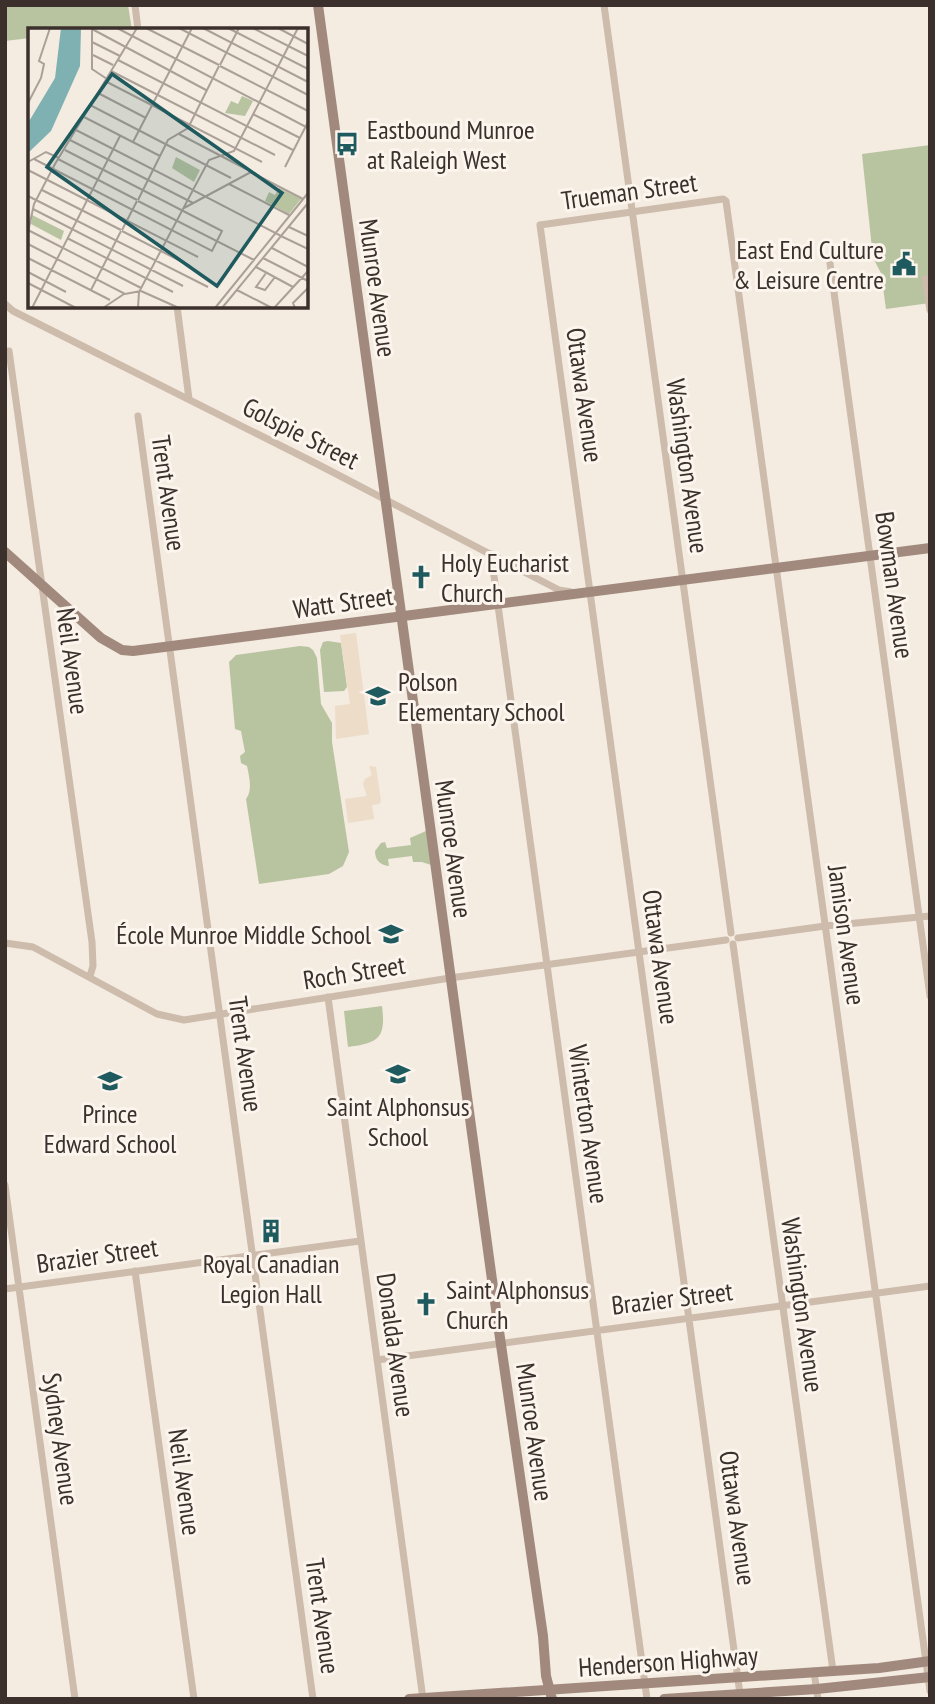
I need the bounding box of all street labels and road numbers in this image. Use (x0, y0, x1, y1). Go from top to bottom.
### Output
street label: Trueman Street (559, 165, 699, 217)
street label: Munroe Avenue (352, 217, 404, 359)
street label: Ottawa Avenue (559, 326, 611, 464)
street label: Washington Avenue (659, 377, 717, 555)
street label: Golspie Street (237, 390, 365, 476)
street label: Trent Avenue (145, 433, 193, 553)
street label: Bowman Avenue (868, 509, 922, 661)
street label: Watt Street (291, 579, 395, 625)
street label: Neil Avenue (49, 606, 97, 716)
street label: Munroe Avenue (428, 778, 480, 920)
street label: Jamison Avenue (821, 862, 873, 1007)
street label: Ottawa Avenue (635, 888, 687, 1026)
street label: Roch Street (301, 948, 407, 996)
street label: Trent Avenue (222, 994, 270, 1114)
street label: Winterton Avenue (562, 1042, 616, 1206)
street label: Washington Avenue (774, 1216, 832, 1394)
street label: Brazier Street (34, 1230, 160, 1280)
street label: Donalda Avenue (370, 1271, 422, 1419)
street label: Brazier Street (609, 1274, 735, 1322)
street label: Munroe Avenue (509, 1361, 561, 1503)
street label: Sydney Avenue (35, 1371, 87, 1507)
street label: Neil Avenue (161, 1427, 209, 1537)
street label: Ottawa Avenue (712, 1449, 764, 1587)
street label: Trent Avenue (299, 1556, 347, 1676)
street label: Henderson Highway (577, 1638, 759, 1684)

